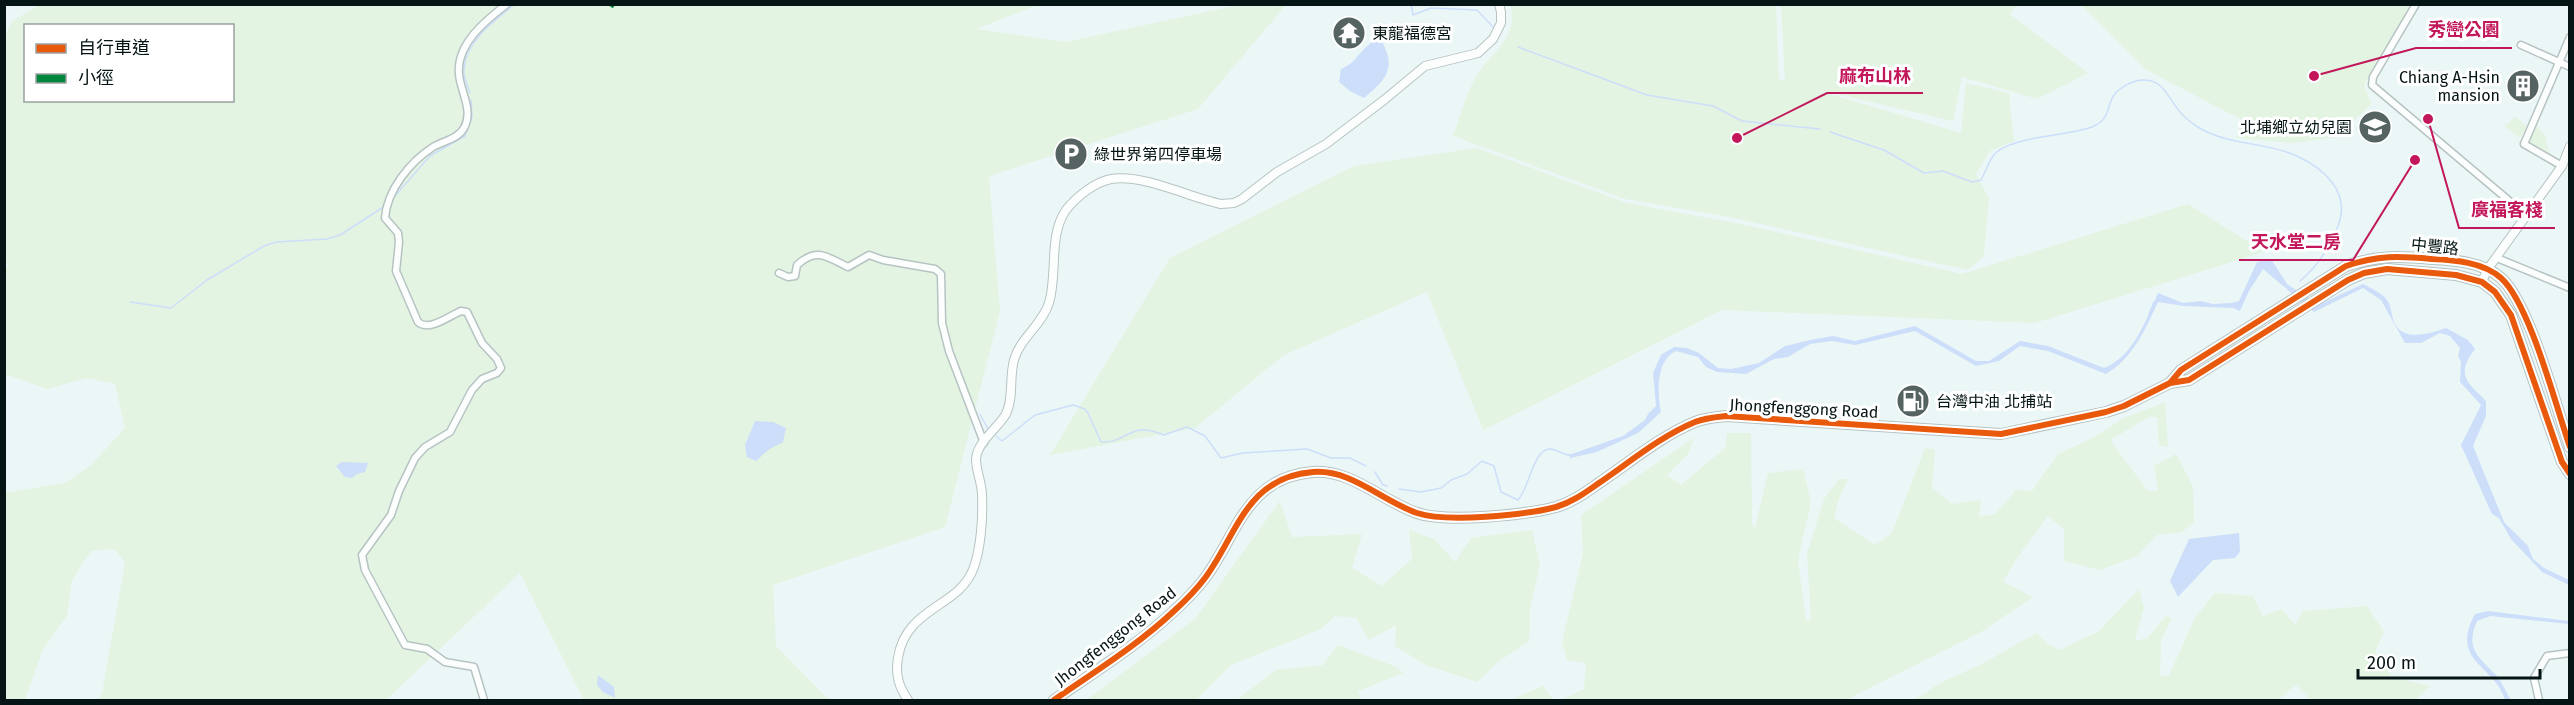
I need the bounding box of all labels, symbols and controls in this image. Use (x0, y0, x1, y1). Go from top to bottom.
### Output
callout: 秀巒公園 (2416, 12, 2512, 48)
temple icon: 東龍福德宮 (1331, 15, 1367, 51)
text: 秀巒公園 (2428, 19, 2500, 41)
legend (24, 24, 234, 102)
place label: 東龍福德宮 (1372, 24, 1452, 43)
text: 自行車道 (78, 37, 150, 59)
callout: 麻布山林 (1827, 57, 1923, 93)
text: 麻布山林 (1839, 65, 1911, 87)
text: 小徑 (78, 67, 114, 89)
place label: Chiang A-Hsin mansion (2399, 68, 2500, 105)
building icon: Chiang A-Hsin mansion (2505, 68, 2541, 104)
school or university icon: 北埔鄉立幼兒園 (2357, 109, 2393, 145)
place label: 北埔鄉立幼兒園 (2240, 118, 2352, 137)
parking icon: 綠世界第四停車場 (1053, 136, 1089, 172)
place label: 綠世界第四停車場 (1094, 145, 1222, 164)
callout: 廣福客棧 (2459, 192, 2555, 228)
text: 廣福客棧 (2471, 199, 2543, 221)
callout: 天水堂二房 (2239, 224, 2353, 260)
text: 天水堂二房 (2251, 231, 2341, 253)
street label: 中豐路 (2410, 235, 2460, 258)
fuel station icon: 台灣中油 北捕站 (1895, 383, 1931, 419)
place label: 台灣中油 北捕站 (1936, 392, 2052, 411)
street label: Jhongfenggong Road (1729, 395, 1879, 422)
street label: Jhongfenggong Road (1051, 583, 1180, 690)
scale bar (2358, 642, 2540, 680)
text: 200 m (2367, 652, 2416, 674)

